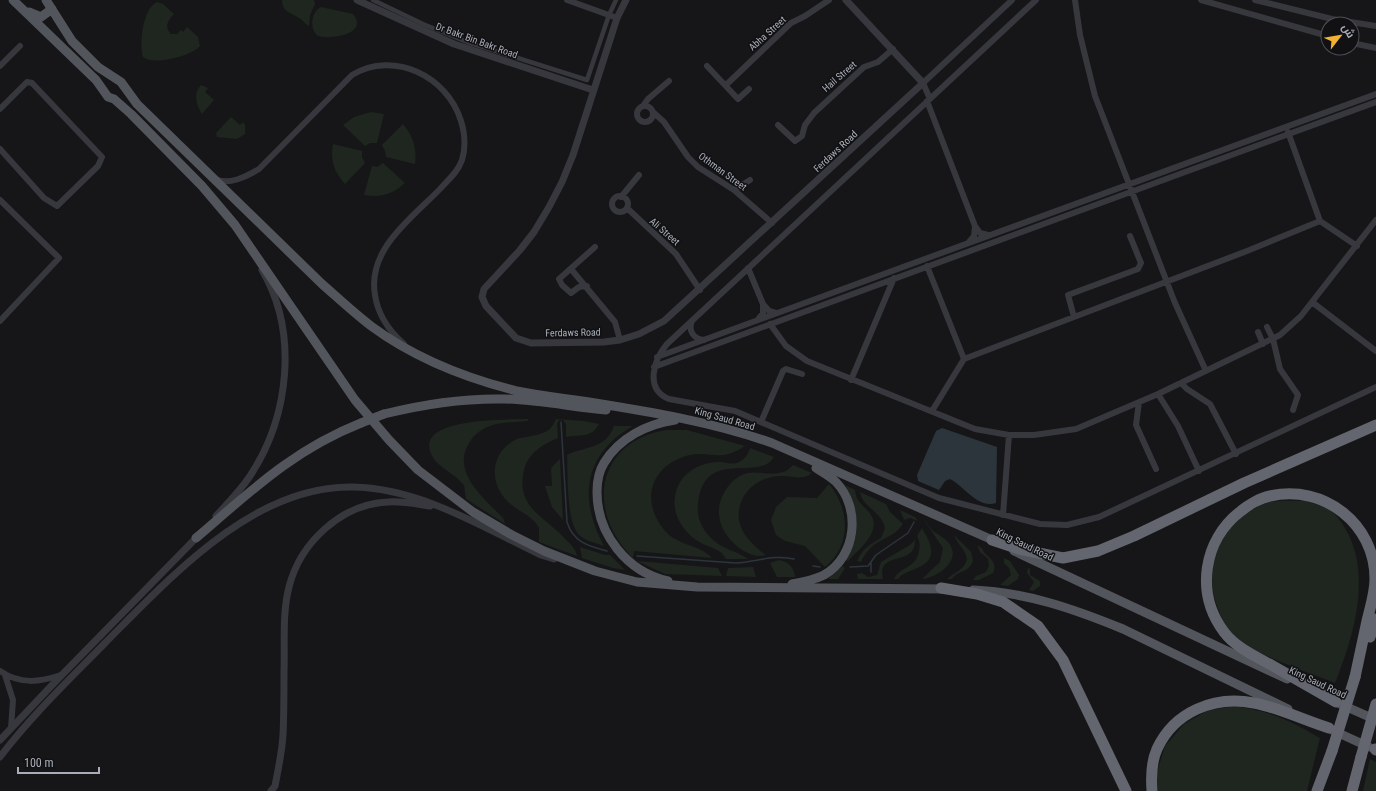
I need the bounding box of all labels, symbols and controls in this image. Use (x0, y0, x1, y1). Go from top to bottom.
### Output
street label: Abha Street (747, 14, 788, 53)
north arrow (1320, 16, 1360, 56)
street label: Dr Bakr Bin Bakr Road (434, 21, 519, 60)
text: ش (1339, 22, 1357, 41)
street label: Hail Street (820, 59, 859, 94)
street label: Ferdaws Road (811, 128, 859, 174)
street label: Othman Street (697, 150, 749, 193)
street label: Ali Street (647, 215, 682, 247)
street label: Ferdaws Road (545, 327, 601, 338)
street label: King Saud Road (694, 405, 756, 432)
street label: King Saud Road (995, 526, 1055, 563)
street label: King Saud Road (1287, 664, 1348, 701)
scale bar (18, 749, 99, 775)
text: 100 m (24, 756, 54, 770)

